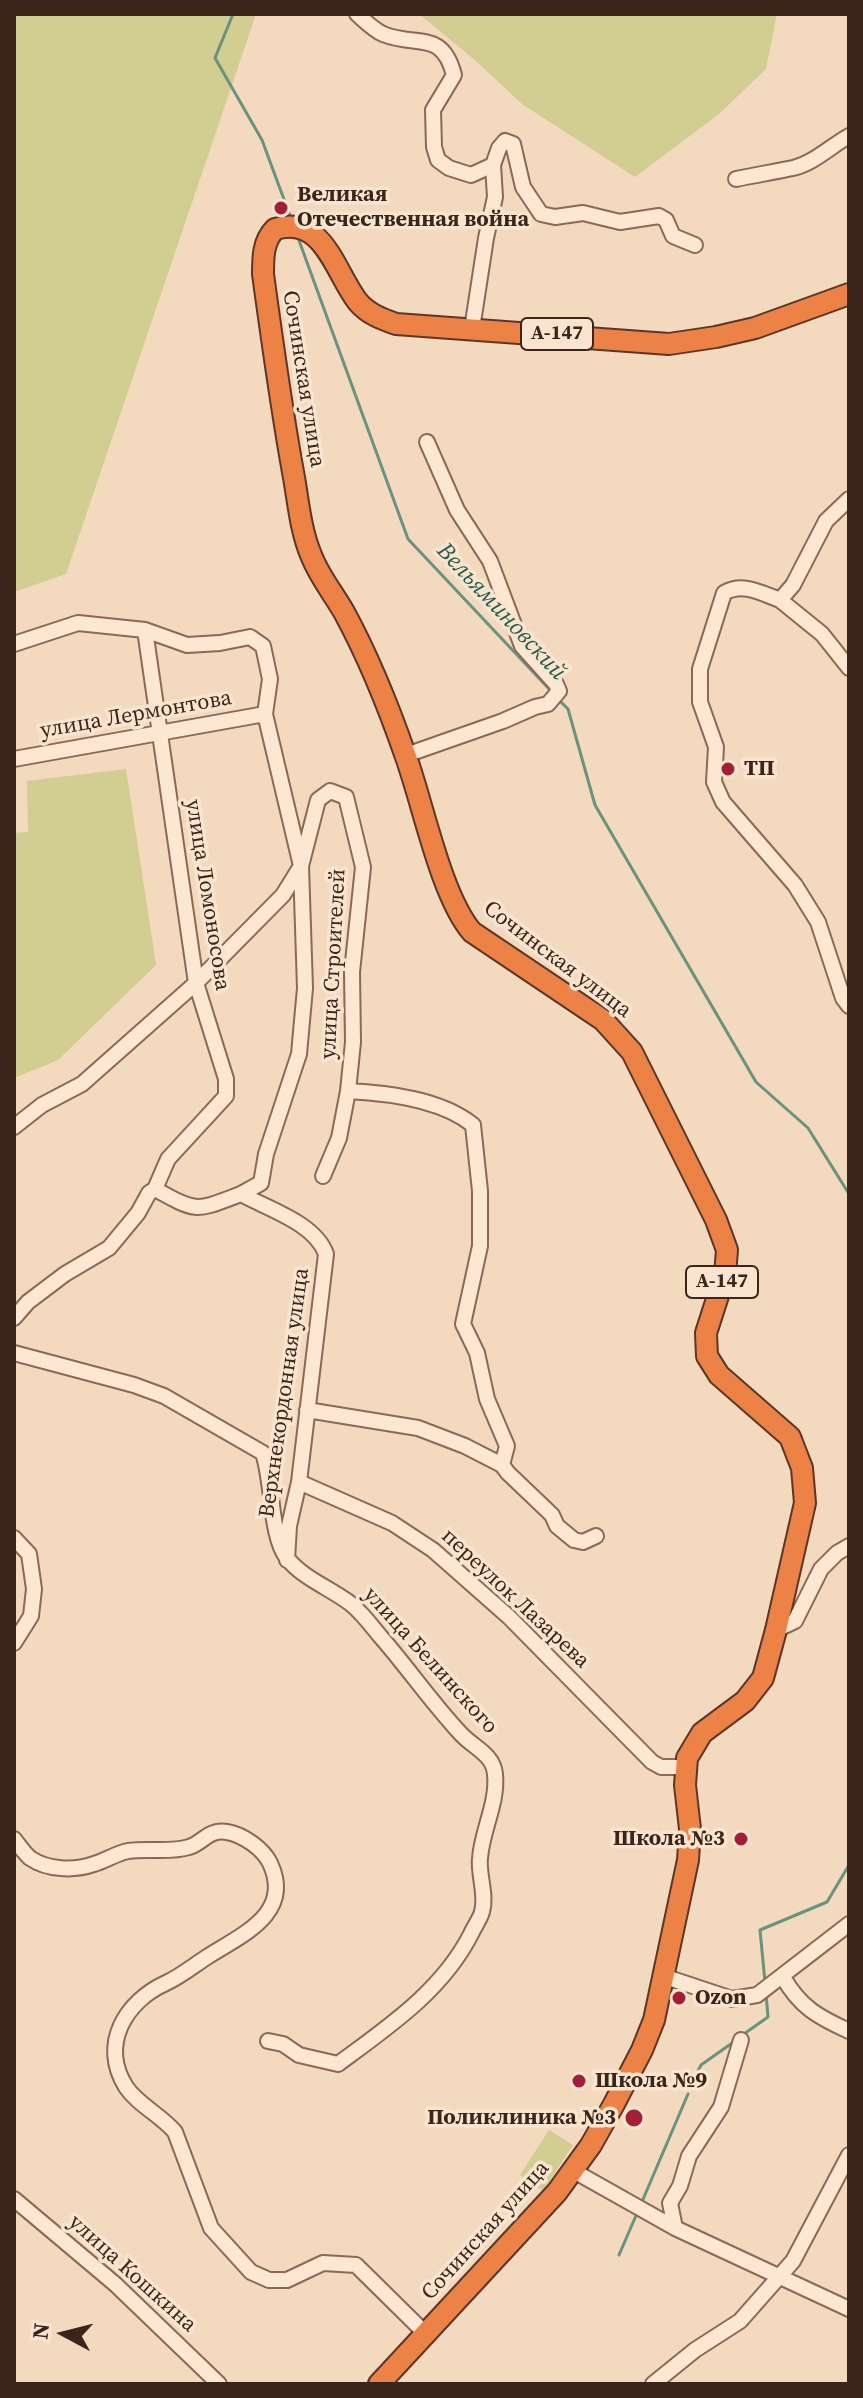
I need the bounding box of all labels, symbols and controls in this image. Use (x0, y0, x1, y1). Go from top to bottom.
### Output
place label: Великая Отечественная война (297, 182, 529, 234)
marker: Великая Отечественная война (272, 199, 290, 217)
street label: Сочинская улица (276, 289, 330, 469)
road number: А-147 (521, 318, 593, 350)
water label: Вельяминовский (430, 537, 572, 687)
street label: улица Лермонтова (38, 685, 234, 745)
place label: ТП (744, 756, 775, 782)
marker: ТП (719, 760, 737, 778)
street label: улица Ломоносова (179, 797, 235, 993)
street label: улица Строителей (316, 868, 352, 1060)
street label: Сочинская улица (478, 896, 636, 1024)
street label: Верхнекордонная улица (254, 1266, 316, 1520)
road number: А-147 (686, 1266, 758, 1298)
street label: переулок Лазарева (435, 1523, 595, 1675)
street label: улица Белинского (357, 1582, 503, 1740)
place label: Школа №3 (613, 1826, 725, 1852)
marker: Школа №3 (732, 1830, 750, 1848)
place label: Ozon (695, 1985, 747, 2011)
marker: Ozon (670, 1989, 688, 2007)
place label: Школа №9 (595, 2068, 707, 2094)
marker: Школа №9 (570, 2072, 588, 2090)
place label: Поликлиника №3 (427, 2105, 616, 2131)
marker: Поликлиника №3 (623, 2107, 645, 2129)
street label: Сочинская улица (417, 2156, 555, 2306)
street label: улица Кошкина (63, 2210, 201, 2338)
north arrow (24, 2294, 104, 2374)
text: N (24, 2321, 56, 2341)

